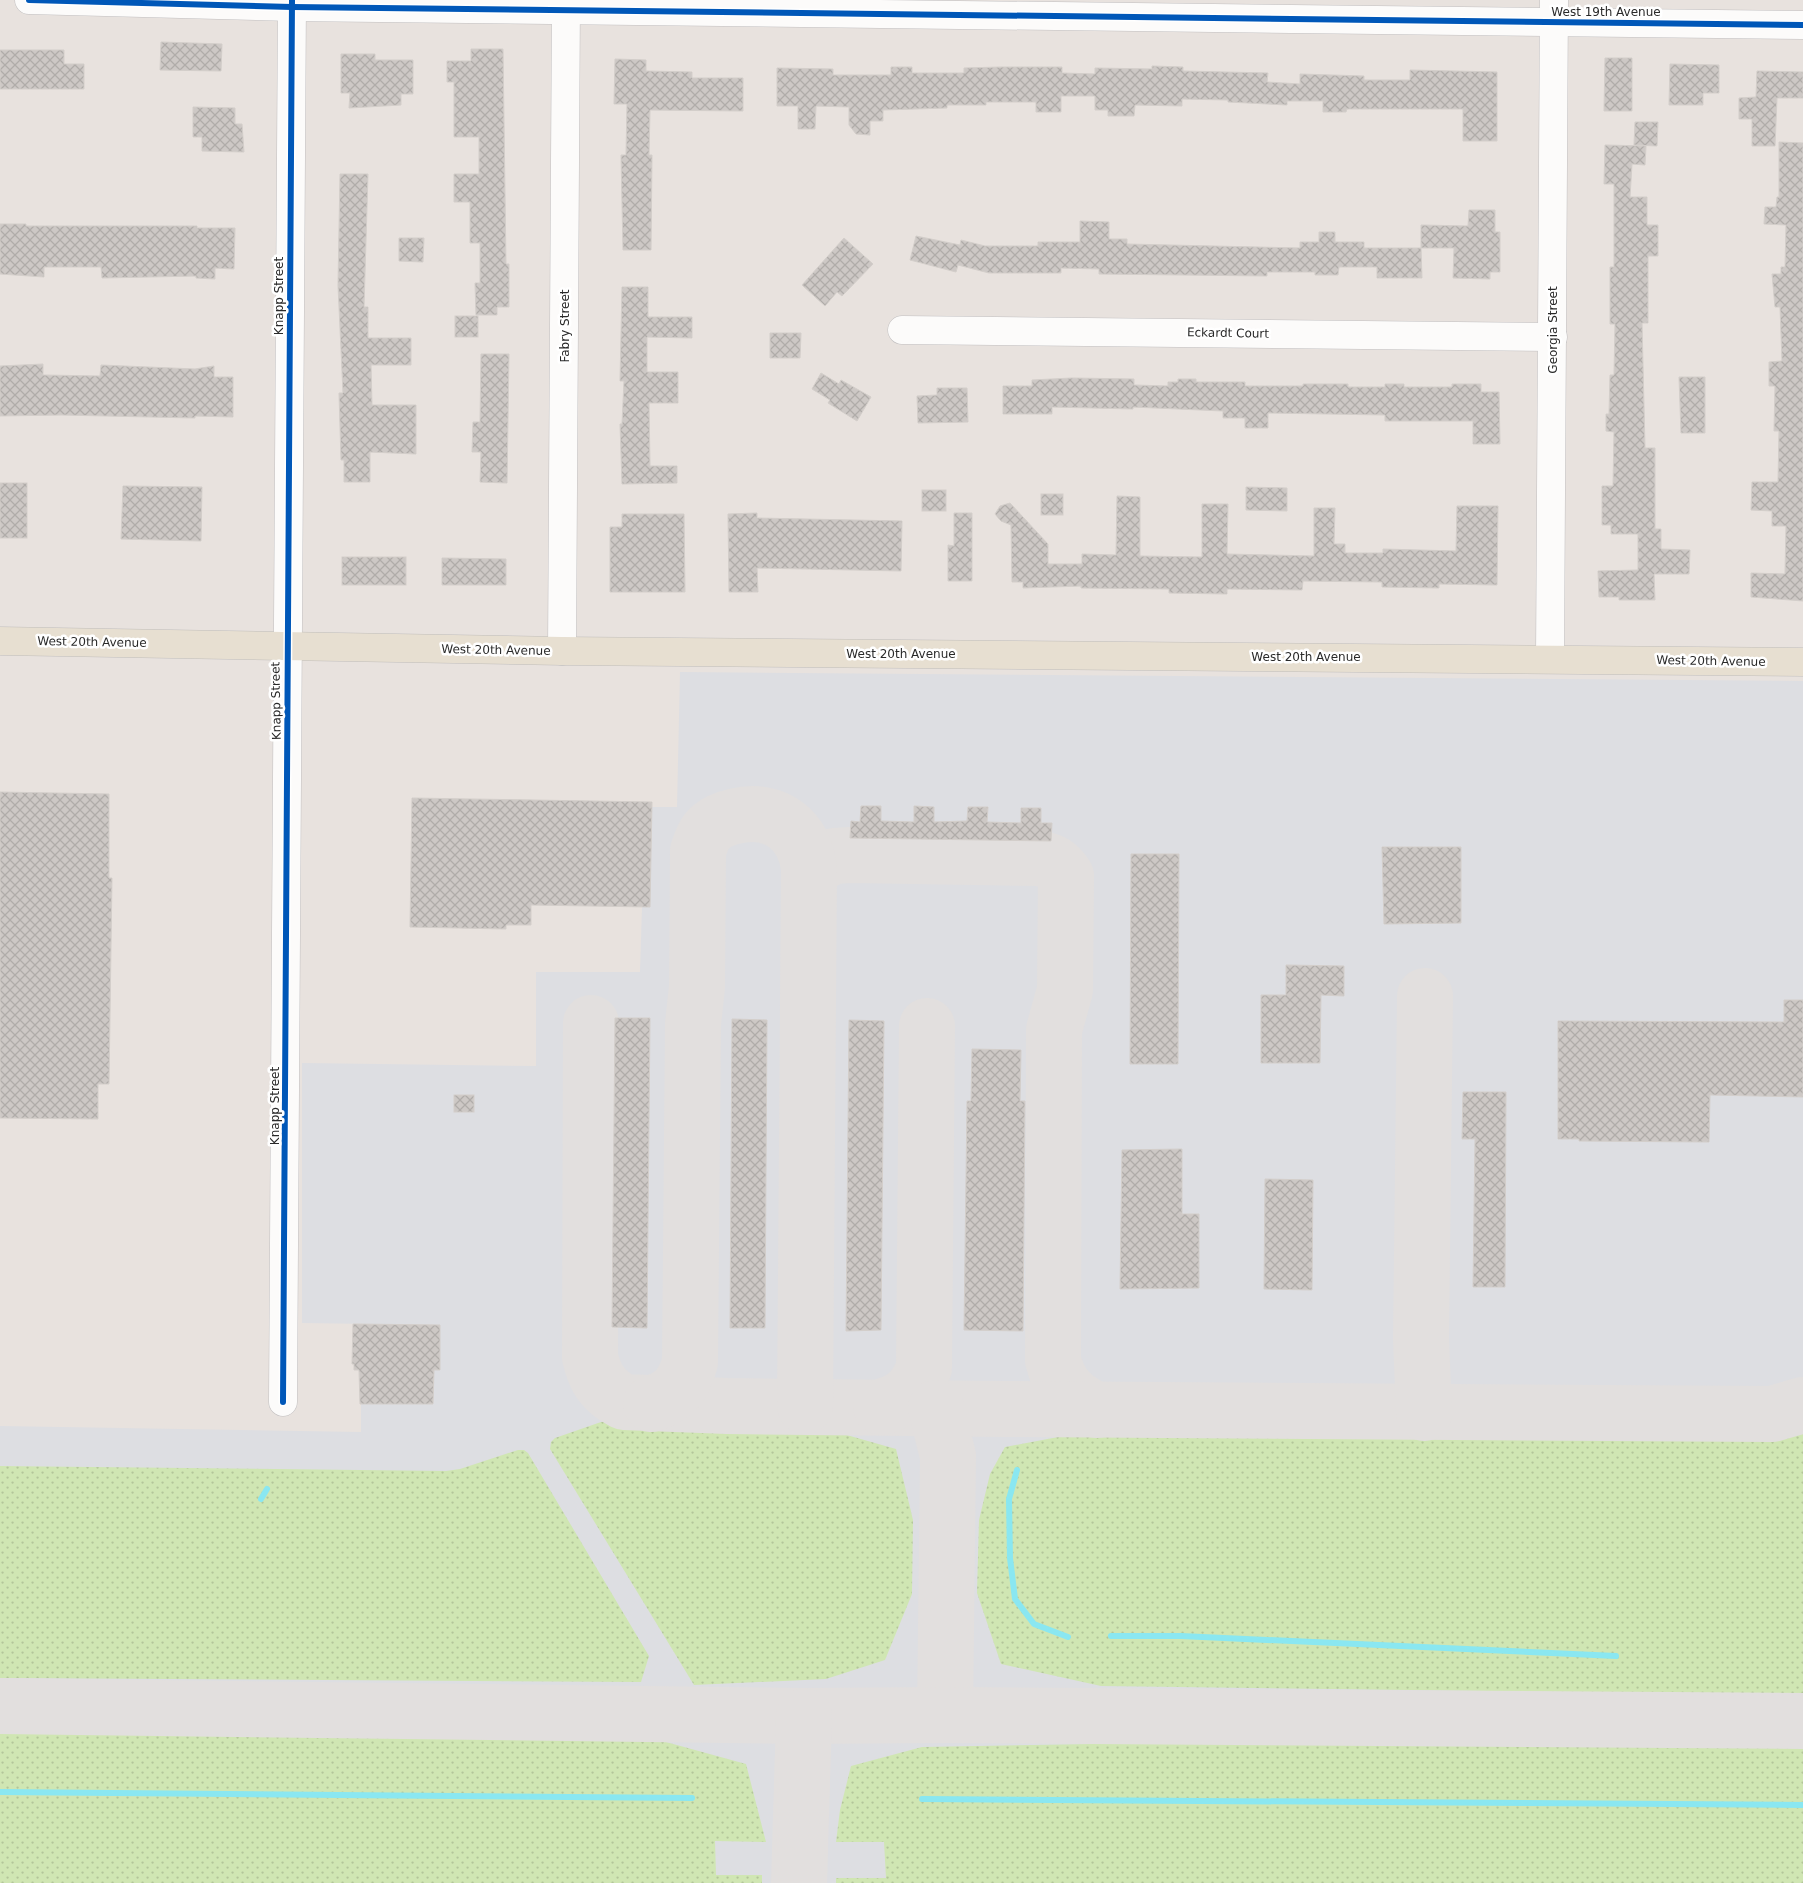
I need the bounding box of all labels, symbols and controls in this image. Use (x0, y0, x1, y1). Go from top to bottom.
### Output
street label: West 19th Avenue (1551, 5, 1661, 19)
street label: Knapp Street (272, 257, 286, 335)
street label: Georgia Street (1546, 286, 1560, 374)
street label: Fabry Street (558, 289, 572, 363)
street label: Eckardt Court (1187, 325, 1269, 341)
street label: West 20th Avenue (37, 634, 147, 650)
street label: West 20th Avenue (441, 642, 551, 658)
street label: West 20th Avenue (846, 647, 956, 661)
street label: West 20th Avenue (1251, 650, 1361, 664)
street label: West 20th Avenue (1656, 653, 1766, 669)
street label: Knapp Street (268, 661, 284, 740)
street label: Knapp Street (268, 1067, 282, 1145)

